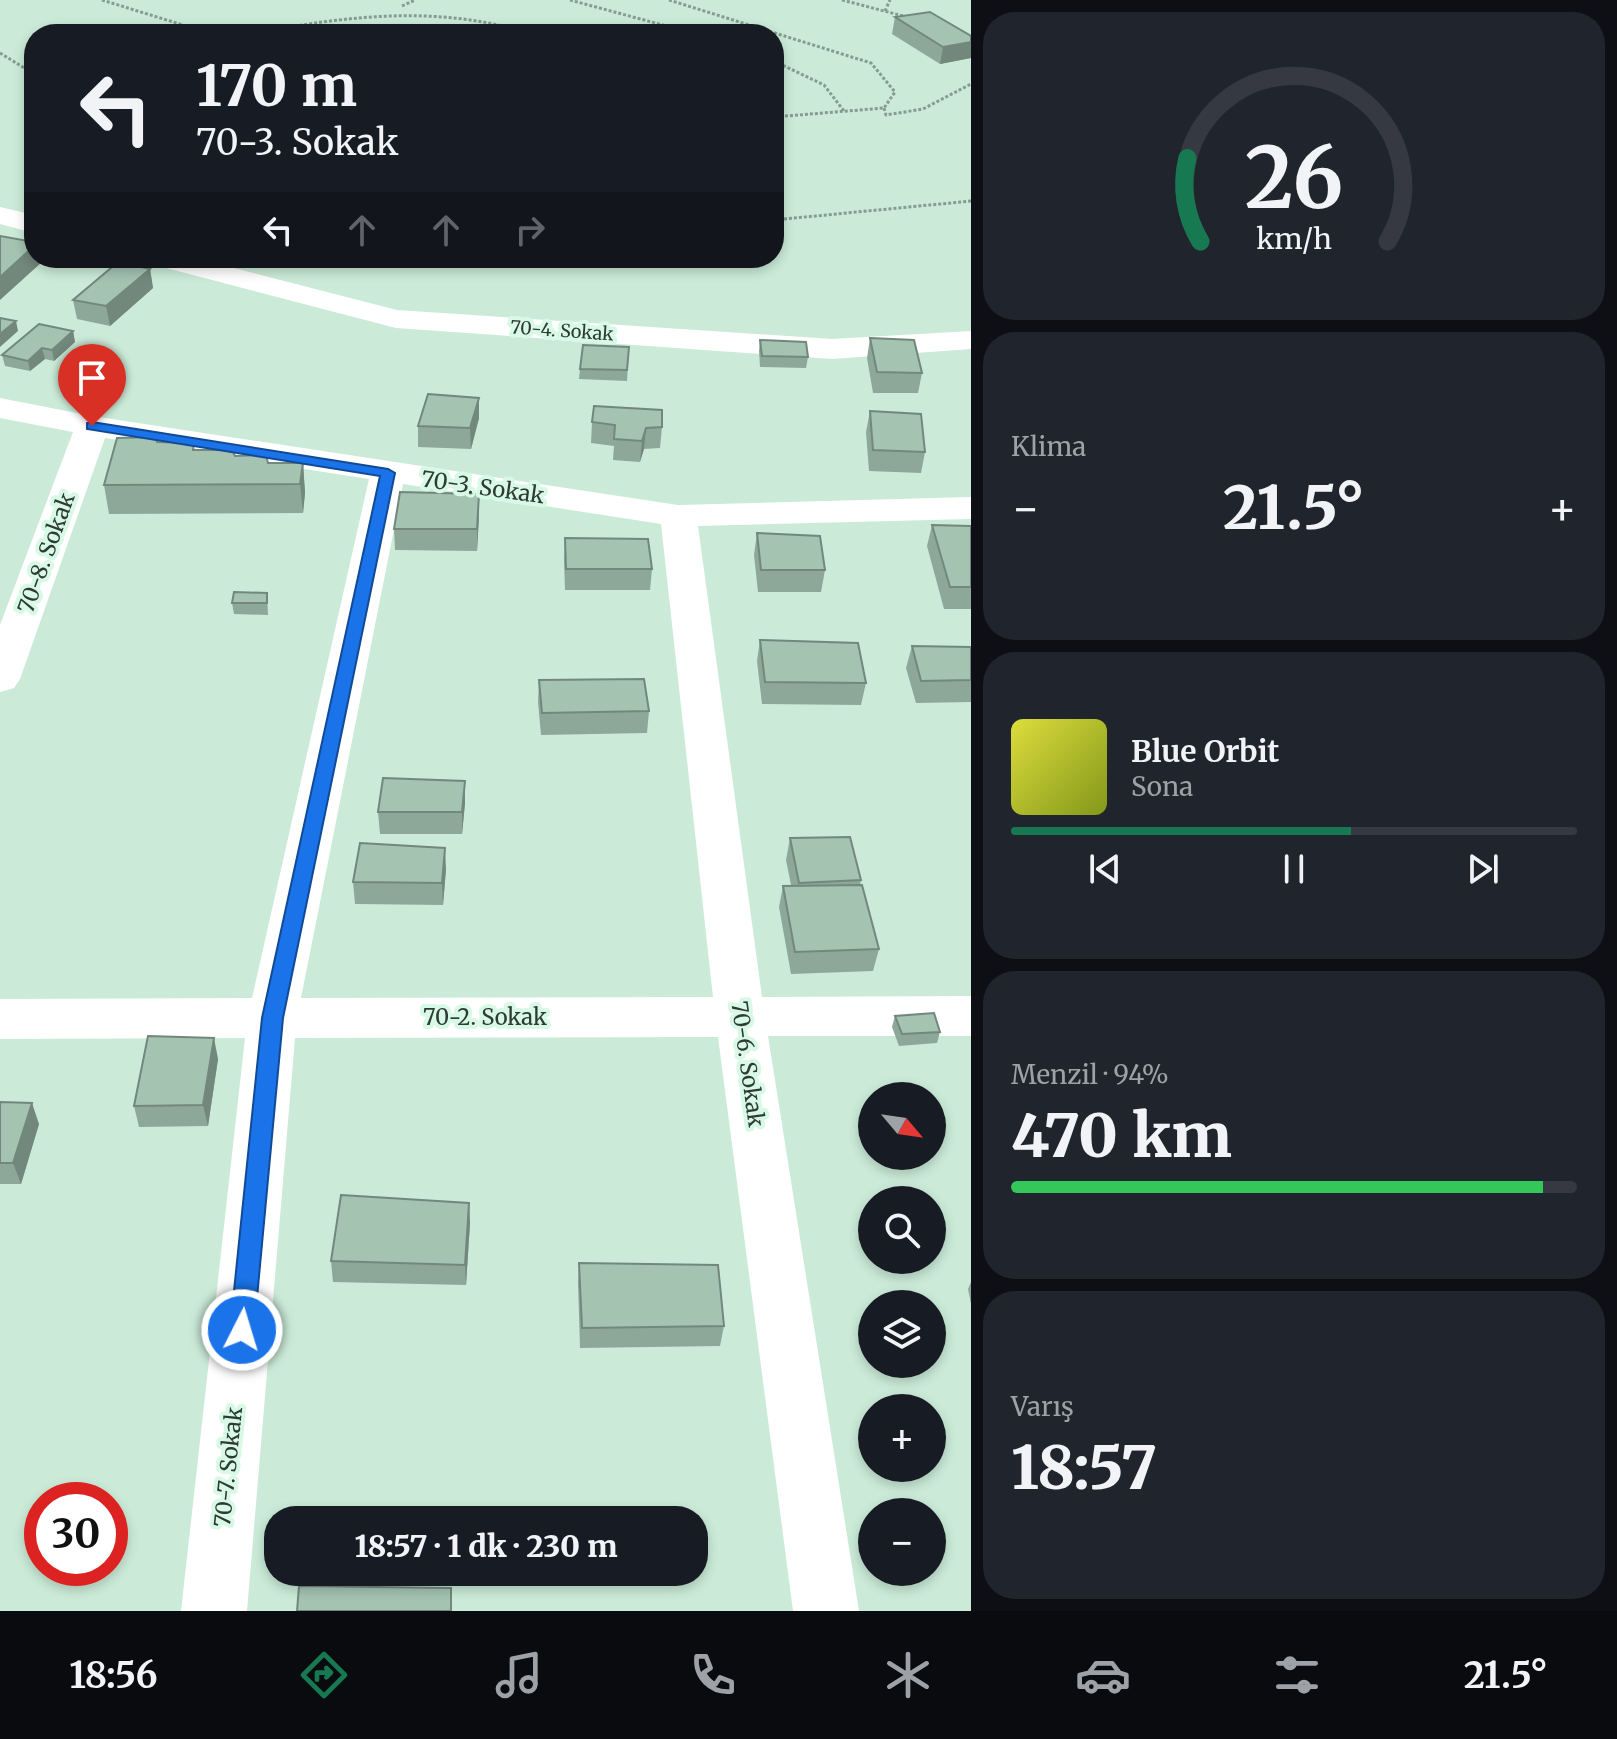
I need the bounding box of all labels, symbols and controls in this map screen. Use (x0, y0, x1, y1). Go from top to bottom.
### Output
text: 170 m (196, 51, 357, 121)
icon: left (64, 56, 168, 160)
text: 70-3. Sokak (196, 120, 399, 165)
text: 26 (1245, 125, 1343, 230)
icon: left (256, 208, 300, 252)
icon: ahead (340, 208, 384, 252)
icon: ahead (424, 208, 468, 252)
icon: right (508, 208, 552, 252)
text: km/h (1256, 221, 1332, 257)
street label: 70-4. Sokak (510, 315, 615, 346)
pin (58, 344, 126, 426)
icon: arrive (70, 356, 114, 400)
text: Klima (1011, 430, 1086, 463)
street label: 70-3. Sokak (420, 465, 546, 509)
text: 21.5° (1223, 470, 1365, 545)
text: − (1011, 481, 1040, 536)
text: + (1548, 481, 1577, 536)
street label: 70-8. Sokak (11, 489, 81, 617)
text: Blue Orbit (1131, 732, 1279, 770)
text: Sona (1131, 770, 1193, 803)
icon: previous (1083, 847, 1127, 891)
icon: pause (1272, 847, 1316, 891)
icon: next (1461, 847, 1505, 891)
street label: 70-6. Sokak (725, 999, 771, 1129)
street label: 70-2. Sokak (423, 1003, 547, 1031)
text: Menzil · 94% (1011, 1058, 1169, 1091)
north arrow (858, 1082, 946, 1170)
map controls (858, 1082, 946, 1586)
text: 470 km (1011, 1098, 1232, 1173)
button: search (858, 1186, 946, 1274)
position arrow (200, 1288, 284, 1372)
button: layers (858, 1290, 946, 1378)
text: Varış (1011, 1390, 1074, 1423)
button: + (858, 1394, 946, 1482)
street label: 70-7. Sokak (208, 1406, 248, 1528)
text: 18:57 (1011, 1430, 1157, 1505)
speed limit sign: 30 (24, 1482, 128, 1586)
button: − (858, 1498, 946, 1586)
text: 18:57 · 1 dk · 230 m (354, 1527, 618, 1565)
icon: directions (296, 1647, 352, 1703)
icon: music (491, 1647, 547, 1703)
icon: phone (685, 1647, 741, 1703)
icon: climate (880, 1647, 936, 1703)
icon: car (1075, 1647, 1131, 1703)
icon: filters (1269, 1647, 1325, 1703)
text: 18:56 (69, 1653, 158, 1698)
text: 21.5° (1464, 1653, 1548, 1698)

